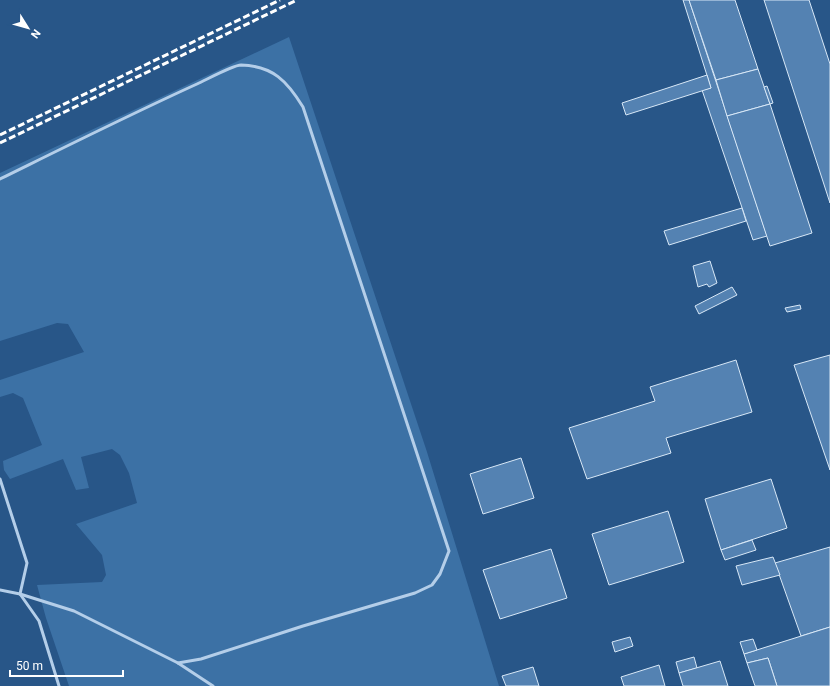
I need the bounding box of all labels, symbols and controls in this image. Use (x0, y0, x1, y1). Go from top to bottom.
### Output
north arrow (8, 8, 48, 48)
text: N (28, 27, 43, 41)
scale bar (10, 652, 123, 678)
text: 50 m (16, 659, 43, 673)

